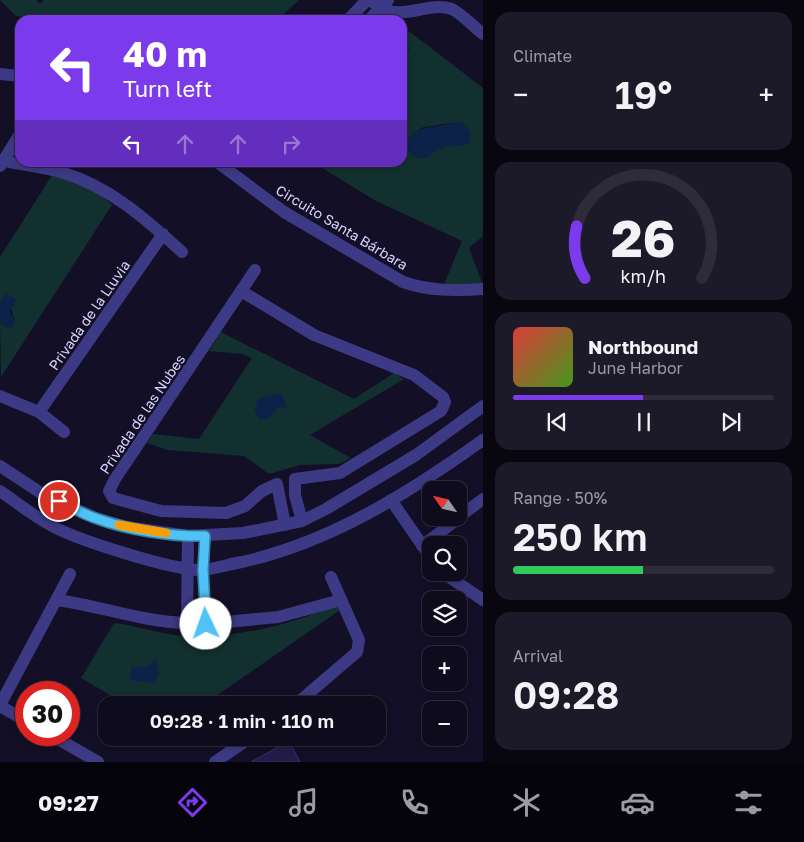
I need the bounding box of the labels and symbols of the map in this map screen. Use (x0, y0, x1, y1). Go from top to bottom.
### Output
street label: Circuito Santa Bárbara (273, 181, 411, 273)
street label: Privada de la Lluvia (45, 257, 133, 373)
street label: Privada de las Nubes (96, 351, 188, 477)
pin (38, 480, 80, 522)
north arrow (422, 481, 468, 526)
position arrow (179, 597, 231, 649)
speed limit sign: 30 (15, 681, 80, 746)

